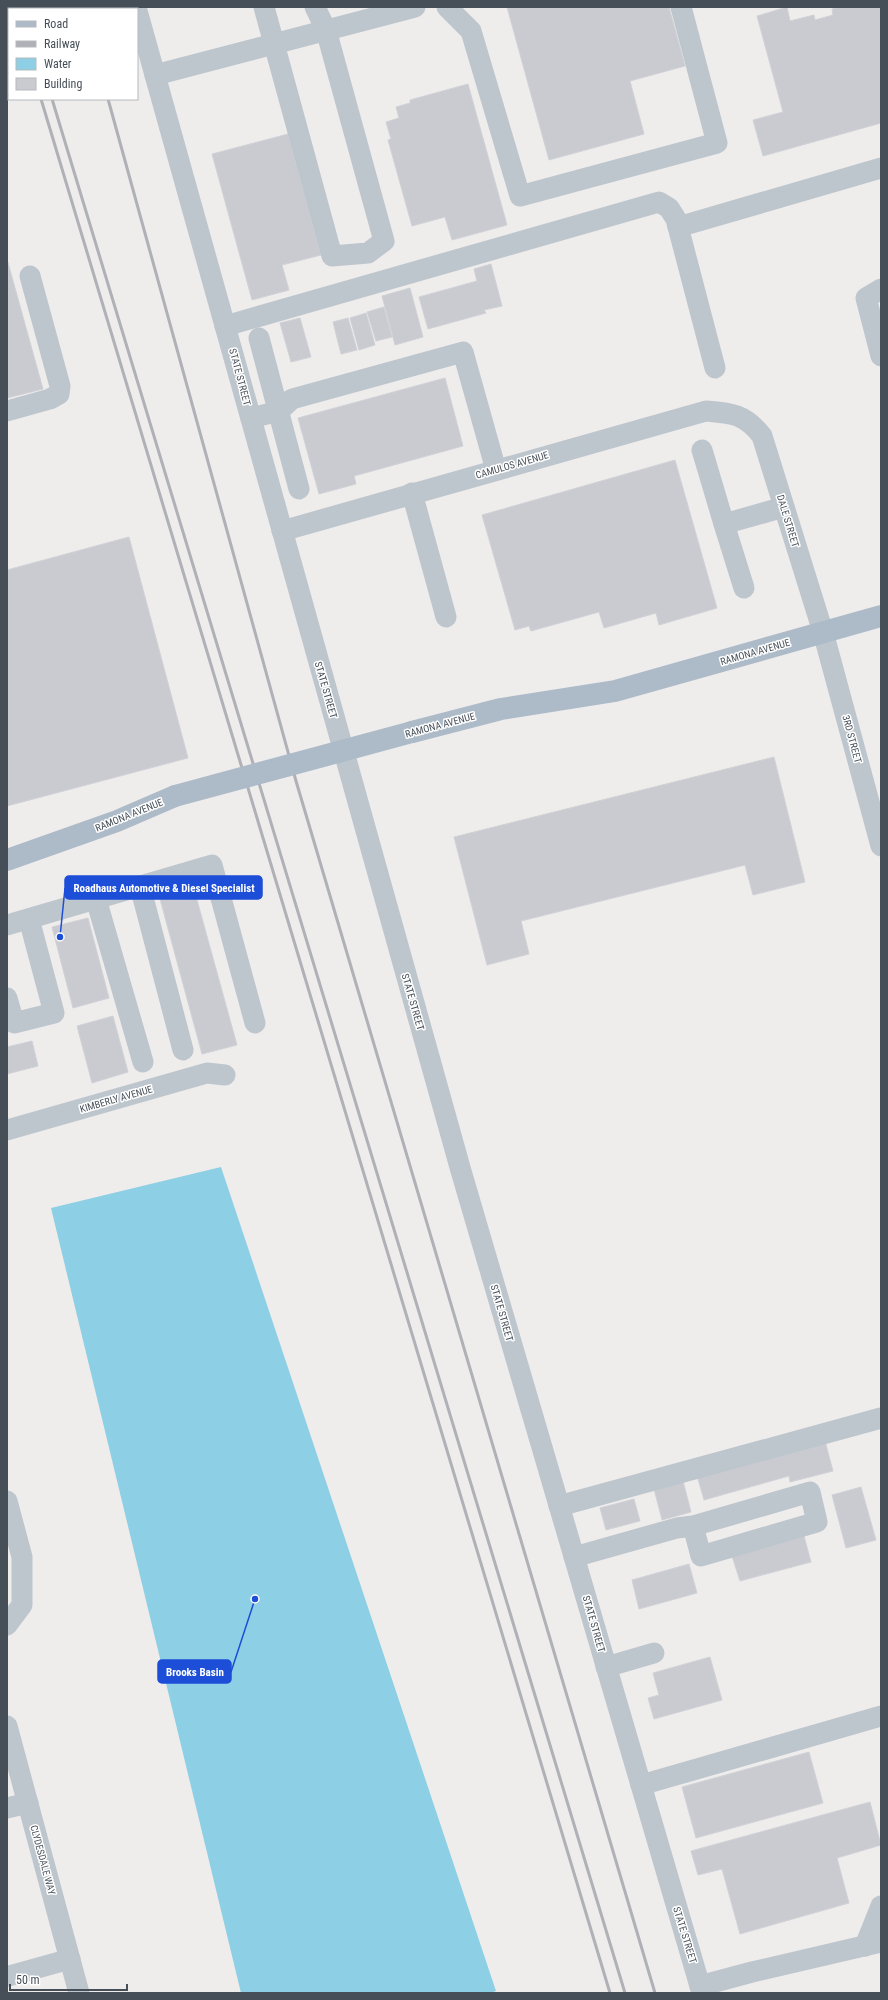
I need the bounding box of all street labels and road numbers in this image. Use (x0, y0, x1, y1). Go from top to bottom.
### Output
street label: STATE STREET (227, 347, 253, 407)
street label: CAMULOS AVENUE (474, 449, 550, 481)
street label: DALE STREET (775, 493, 801, 549)
street label: RAMONA AVENUE (719, 637, 791, 667)
street label: STATE STREET (313, 660, 339, 720)
street label: RAMONA AVENUE (404, 710, 476, 740)
street label: 3RD STREET (840, 714, 864, 764)
street label: RAMONA AVENUE (94, 796, 164, 834)
street label: STATE STREET (400, 972, 426, 1032)
street label: KIMBERLY AVENUE (78, 1083, 154, 1115)
street label: STATE STREET (489, 1283, 515, 1343)
street label: STATE STREET (581, 1594, 607, 1654)
street label: CLYDESDALE WAY (28, 1824, 58, 1897)
street label: STATE STREET (671, 1905, 699, 1965)

